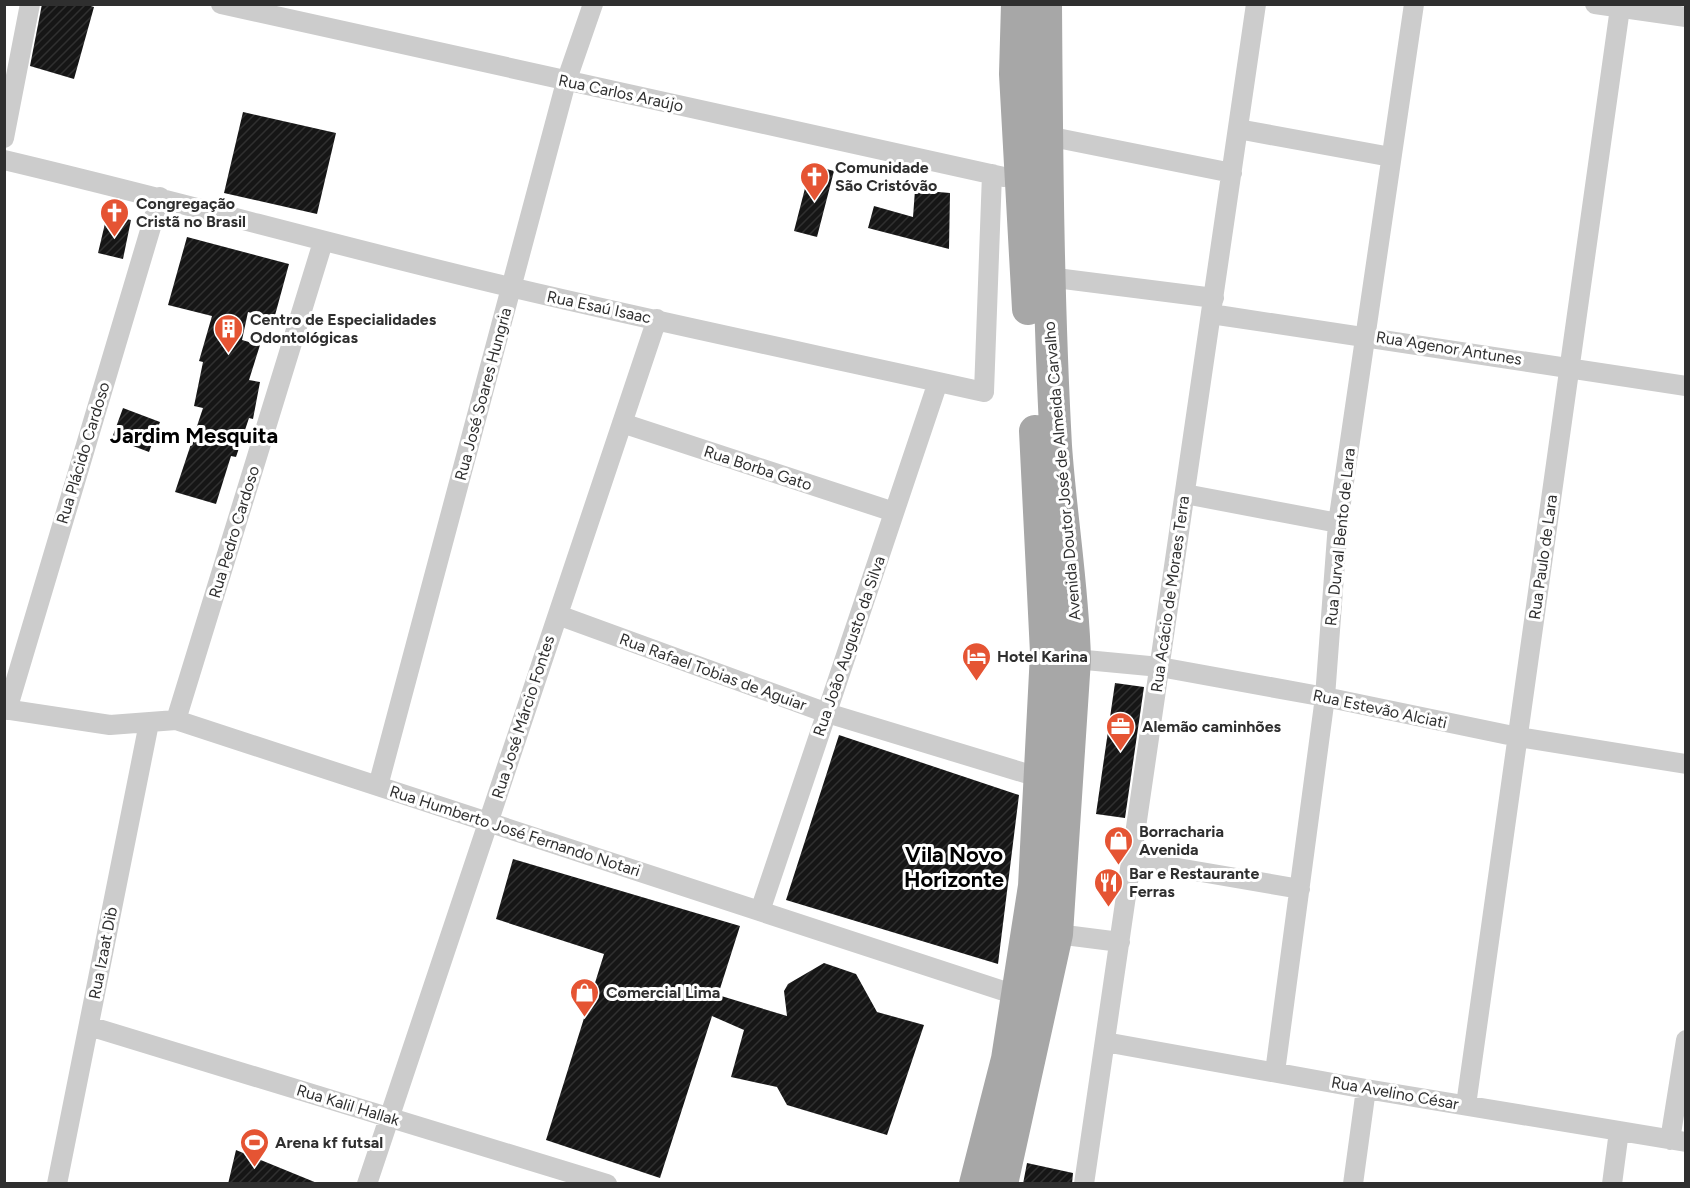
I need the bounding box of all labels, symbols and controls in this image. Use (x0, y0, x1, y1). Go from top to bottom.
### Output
street label: Rua Carlos Araújo (557, 70, 685, 116)
place label: Comunidade São Cristóvão (835, 158, 937, 195)
church icon: Comunidade São Cristóvão (798, 160, 830, 202)
place label: Congregação Cristã no Brasil (136, 194, 246, 231)
church icon: Congregação Cristã no Brasil (99, 196, 131, 238)
street label: Rua Esaú Isaac (545, 287, 653, 327)
street label: Rua José Soares Hungria (451, 306, 515, 482)
place label: Centro de Especialidades Odontológicas (250, 310, 437, 347)
building icon: Centro de Especialidades Odontológicas (213, 312, 245, 354)
street label: Avenida Doutor José de Almeida Carvalho (1039, 321, 1085, 621)
street label: Rua Agenor Antunes (1375, 327, 1523, 369)
street label: Rua Plácido Cardoso (52, 380, 114, 526)
district label: Jardim Mesquita (110, 422, 278, 449)
street label: Rua Borba Gato (702, 442, 814, 494)
street label: Rua Durval Bento de Lara (1321, 447, 1359, 627)
street label: Rua Pedro Cardoso (205, 464, 263, 600)
street label: Rua Paulo de Lara (1525, 493, 1561, 621)
street label: Rua Acácio de Moraes Terra (1147, 494, 1193, 694)
street label: Rua João Augusto da Silva (809, 553, 889, 739)
street label: Rua Rafael Tobias de Aguiar (617, 629, 810, 715)
street label: Rua José Márcio Fontes (488, 633, 558, 801)
hotel icon: Hotel Karina (960, 640, 992, 682)
place label: Hotel Karina (997, 647, 1088, 666)
street label: Rua Estevão Alciati (1311, 685, 1449, 733)
office icon: Alemão caminhões (1105, 710, 1137, 752)
place label: Alemão caminhões (1142, 717, 1282, 736)
street label: Rua Humberto José Fernando Notari (387, 781, 643, 881)
place label: Borracharia Avenida (1139, 822, 1224, 859)
shop icon: Borracharia Avenida (1102, 824, 1134, 866)
district label: Vila Novo Horizonte (904, 841, 1004, 893)
place label: Bar e Restaurante Ferras (1129, 864, 1259, 901)
restaurant icon: Bar e Restaurante Ferras (1092, 866, 1124, 908)
street label: Rua Izaat Dib (85, 905, 121, 1001)
shop icon: Comercial Lima (569, 976, 601, 1018)
place label: Comercial Lima (606, 983, 720, 1002)
street label: Rua Avelino César (1330, 1072, 1461, 1114)
street label: Rua Kalil Hallak (294, 1080, 402, 1130)
sports icon: Arena kf futsal (238, 1126, 270, 1168)
place label: Arena kf futsal (275, 1133, 383, 1152)

